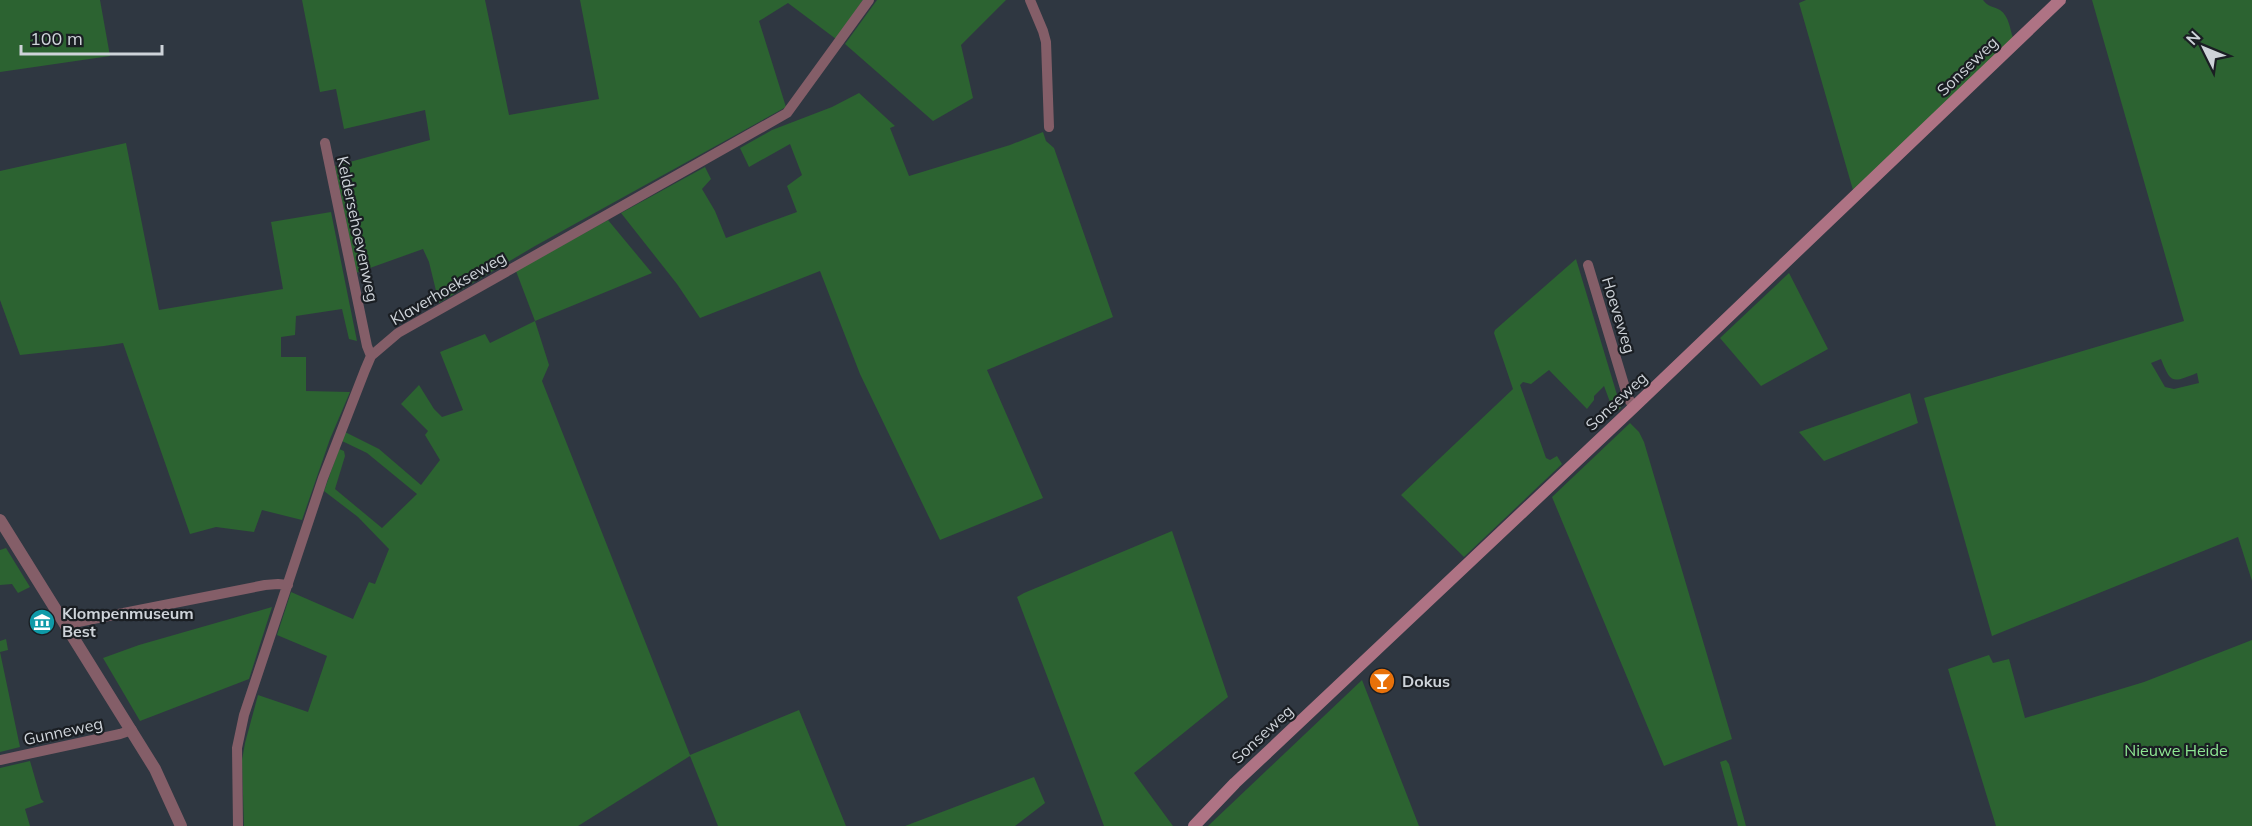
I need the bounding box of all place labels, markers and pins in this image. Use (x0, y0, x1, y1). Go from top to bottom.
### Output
place label: Klompenmuseum Best (62, 603, 194, 641)
museum icon: Klompenmuseum Best (27, 607, 57, 637)
bar icon: Dokus (1367, 666, 1397, 696)
place label: Dokus (1402, 671, 1450, 691)

